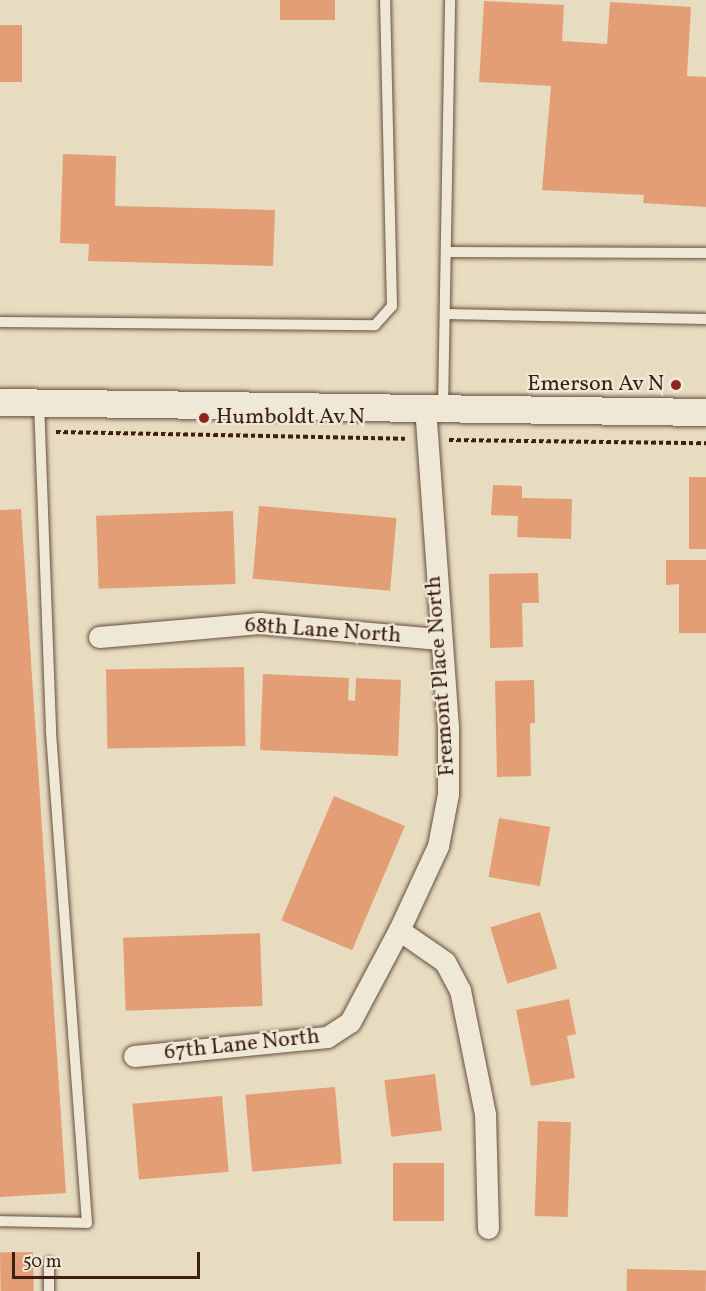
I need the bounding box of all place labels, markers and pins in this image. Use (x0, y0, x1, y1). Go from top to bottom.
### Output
place label: Emerson Av N (527, 372, 664, 398)
marker: Emerson Av N (669, 378, 683, 392)
place label: Humboldt Av N (216, 405, 366, 431)
marker: Humboldt Av N (197, 411, 211, 425)

